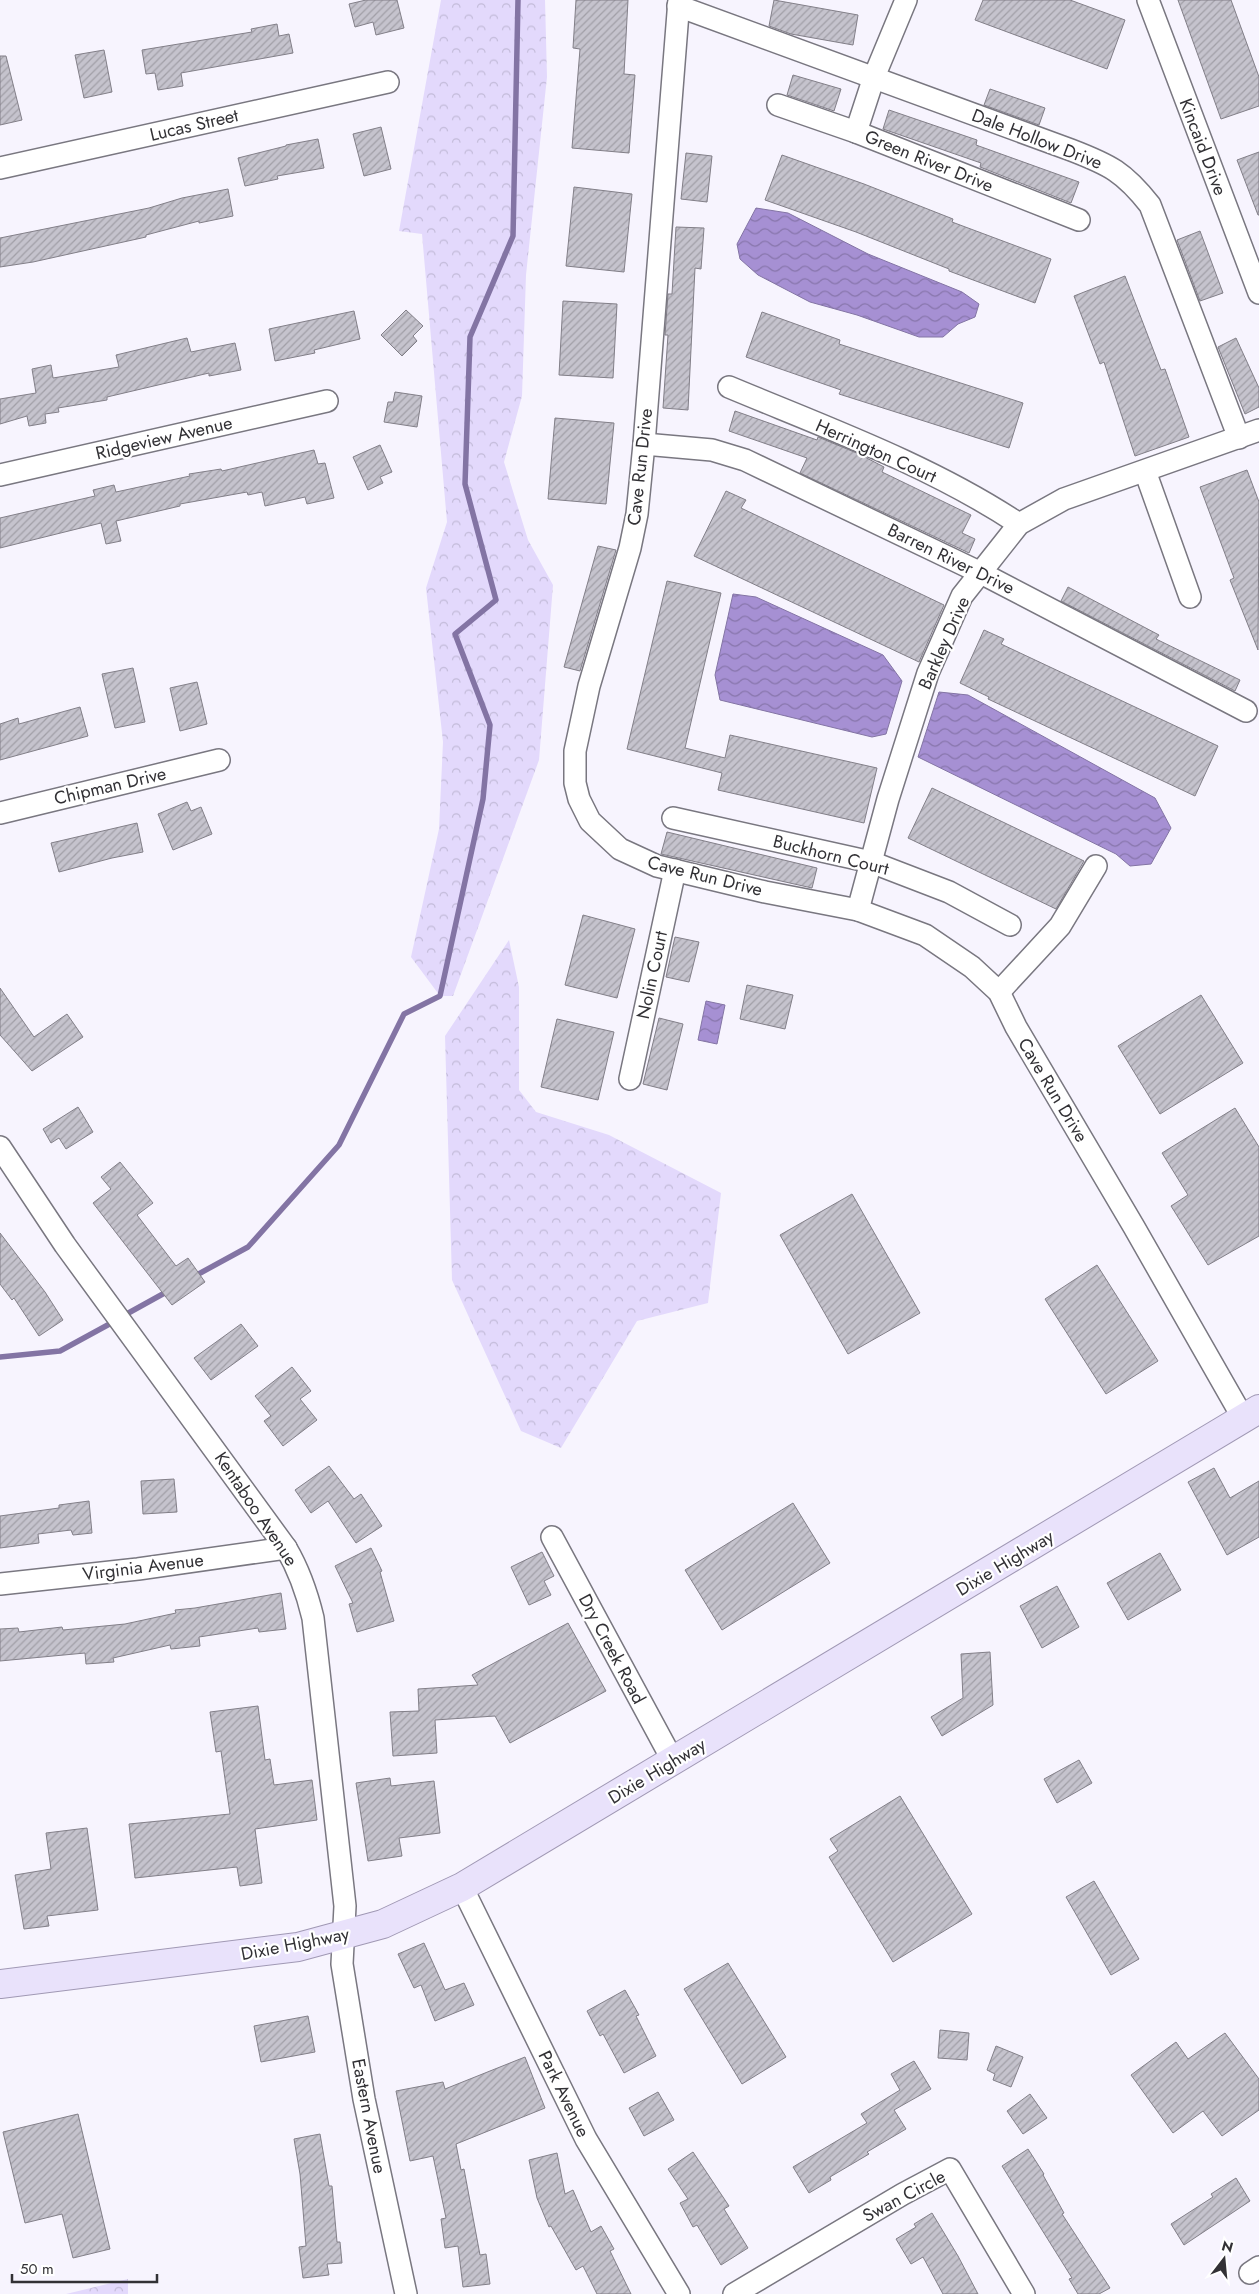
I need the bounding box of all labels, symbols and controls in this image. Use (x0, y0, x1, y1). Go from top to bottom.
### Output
street label: Kincaid Drive (1173, 95, 1233, 199)
street label: Lucas Street (147, 102, 241, 148)
street label: Dale Hollow Drive (968, 102, 1106, 176)
street label: Green River Drive (861, 123, 997, 199)
street label: Cave Run Drive (621, 407, 659, 527)
street label: Ridgeview Avenue (93, 410, 235, 466)
street label: Herrington Court (811, 413, 941, 490)
street label: Barren River Drive (883, 517, 1019, 601)
street label: Barkley Drive (912, 592, 976, 694)
street label: Chipman Drive (51, 760, 169, 812)
street label: Buckhorn Court (770, 828, 892, 882)
street label: Cave Run Drive (645, 849, 765, 903)
street label: Nolin Court (630, 928, 674, 1022)
street label: Cave Run Drive (1012, 1033, 1094, 1147)
street label: Kentaboo Avenue (208, 1447, 304, 1571)
street label: Dixie Highway (951, 1524, 1059, 1602)
street label: Virginia Avenue (81, 1547, 205, 1587)
street label: Dry Creek Road (572, 1589, 652, 1709)
street label: Dixie Highway (603, 1732, 711, 1810)
street label: Dixie Highway (239, 1921, 351, 1967)
street label: Park Avenue (532, 2046, 596, 2142)
street label: Eastern Avenue (345, 2056, 393, 2176)
street label: Swan Circle (858, 2163, 950, 2229)
north arrow (1199, 2234, 1249, 2284)
text: N (1219, 2235, 1236, 2258)
scale bar (12, 2252, 158, 2284)
text: 50 m (20, 2258, 54, 2280)

